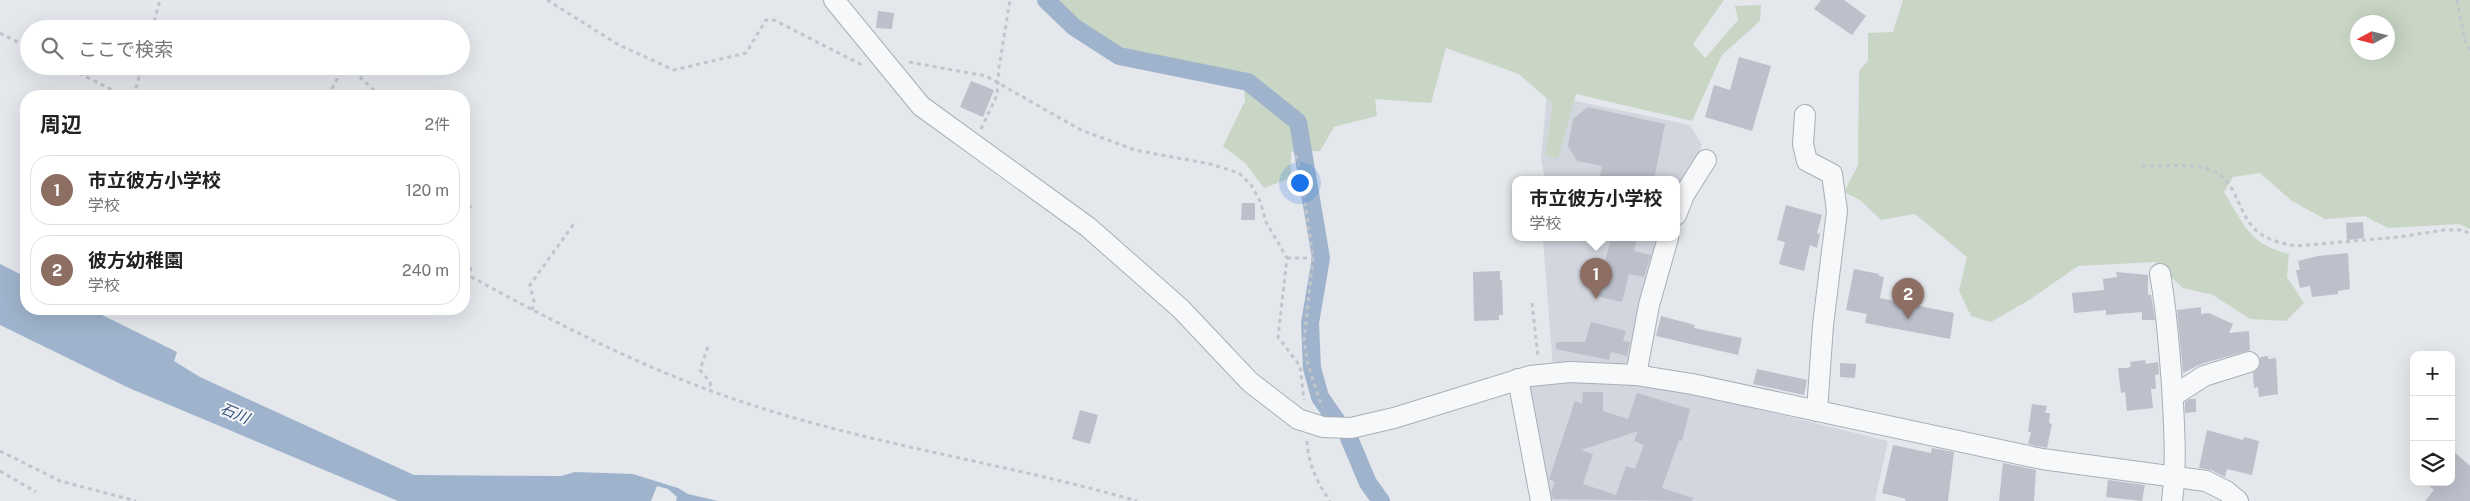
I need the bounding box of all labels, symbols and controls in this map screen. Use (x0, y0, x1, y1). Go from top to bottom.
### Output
north arrow (2350, 15, 2395, 60)
search box (20, 20, 470, 75)
icon: search (38, 34, 66, 62)
text: ここで検索 (78, 38, 173, 60)
text: 周辺 (40, 112, 82, 137)
text: 2件 (424, 115, 450, 134)
text: 市立彼方小学校 (88, 169, 221, 191)
your location (1287, 170, 1313, 196)
popup (1512, 176, 1680, 241)
text: 1 (54, 181, 60, 200)
text: 120 m (405, 181, 449, 200)
text: 市立彼方小学校 (1529, 187, 1663, 209)
text: 学校 (88, 196, 120, 215)
text: 学校 (1529, 214, 1562, 233)
text: 彼方幼稚園 (88, 249, 183, 271)
pin: 1 (1580, 258, 1612, 299)
text: 2 (52, 261, 62, 280)
text: 240 m (402, 261, 449, 280)
text: 学校 (88, 276, 120, 295)
pin: 2 (1892, 278, 1924, 319)
map controls (2410, 351, 2455, 486)
button: + (2410, 351, 2455, 396)
button: − (2410, 396, 2455, 441)
water label: 石川 (218, 399, 254, 427)
button: layers (2410, 441, 2455, 486)

